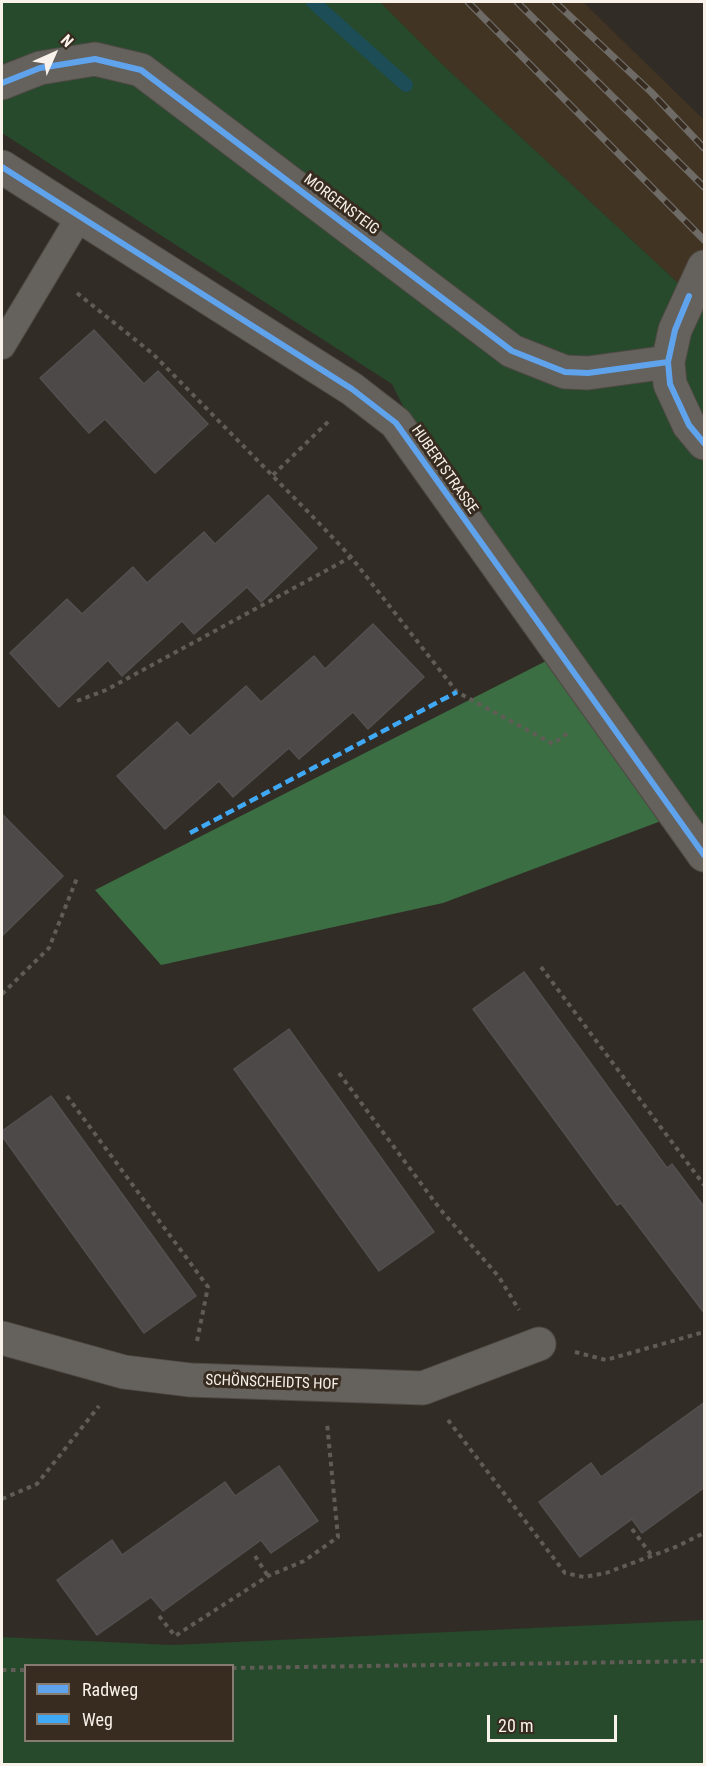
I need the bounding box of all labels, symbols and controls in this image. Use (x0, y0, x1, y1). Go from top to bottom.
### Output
north arrow (24, 24, 84, 84)
text: N (57, 31, 77, 51)
street label: MORGENSTEIG (300, 171, 382, 239)
street label: HUBERTSTRASSE (407, 422, 481, 518)
street label: SCHÖNSCHEIDTS HOF (205, 1372, 339, 1394)
legend (24, 1664, 234, 1742)
text: Radweg (82, 1679, 138, 1700)
scale bar (490, 1703, 620, 1741)
text: Weg (82, 1709, 113, 1730)
text: 20 m (498, 1715, 533, 1736)

